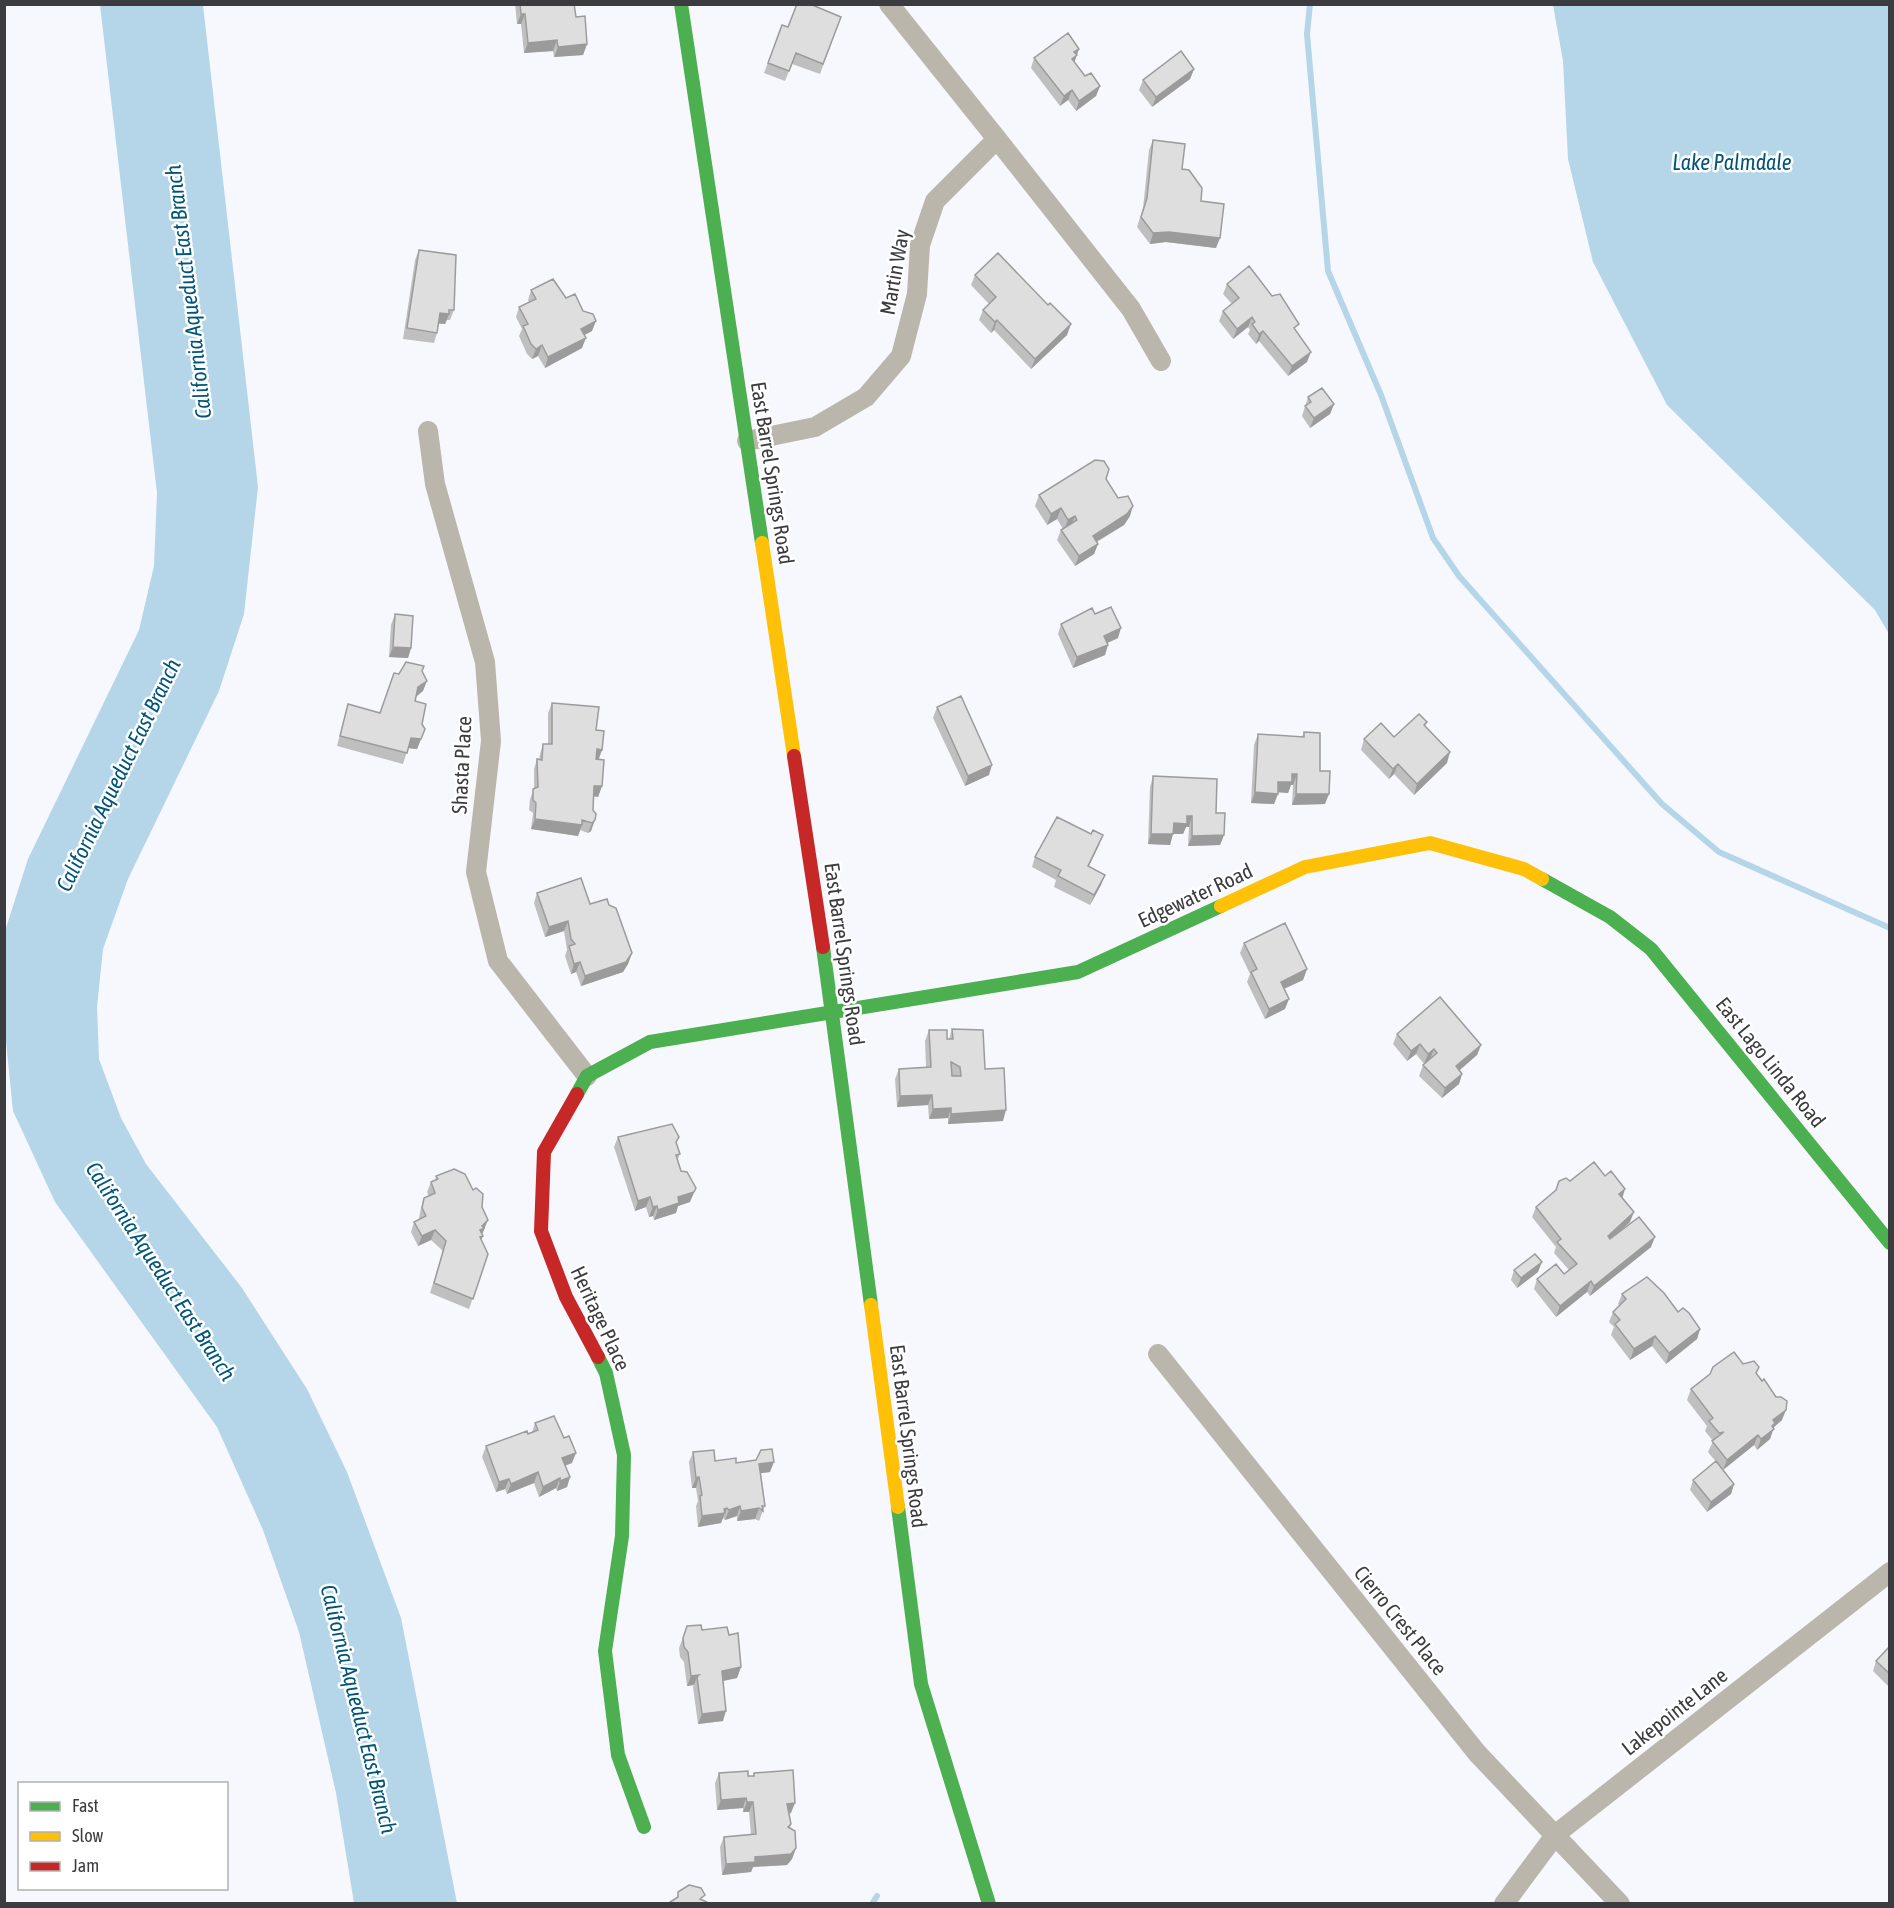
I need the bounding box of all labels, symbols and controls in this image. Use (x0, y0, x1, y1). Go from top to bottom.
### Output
water label: Lake Palmdale (1672, 149, 1792, 175)
water label: California Aqueduct East Branch (159, 163, 216, 420)
street label: Martin Way (875, 227, 913, 317)
street label: East Barrel Springs Road (747, 380, 799, 566)
water label: California Aqueduct East Branch (50, 654, 186, 896)
street label: Shasta Place (446, 716, 476, 814)
street label: Edgewater Road (1134, 858, 1256, 932)
street label: East Barrel Springs Road (820, 861, 870, 1047)
street label: East Lago Linda Road (1711, 992, 1831, 1132)
water label: California Aqueduct East Branch (81, 1157, 242, 1385)
street label: Heritage Place (566, 1262, 636, 1374)
street label: East Barrel Springs Road (886, 1343, 932, 1529)
street label: Cierro Crest Place (1350, 1561, 1452, 1679)
water label: California Aqueduct East Branch (315, 1582, 403, 1836)
street label: Lakepointe Lane (1617, 1662, 1731, 1760)
legend (18, 1782, 228, 1890)
text: Fast (72, 1795, 99, 1816)
text: Slow (72, 1825, 103, 1846)
text: Jam (72, 1855, 99, 1876)

